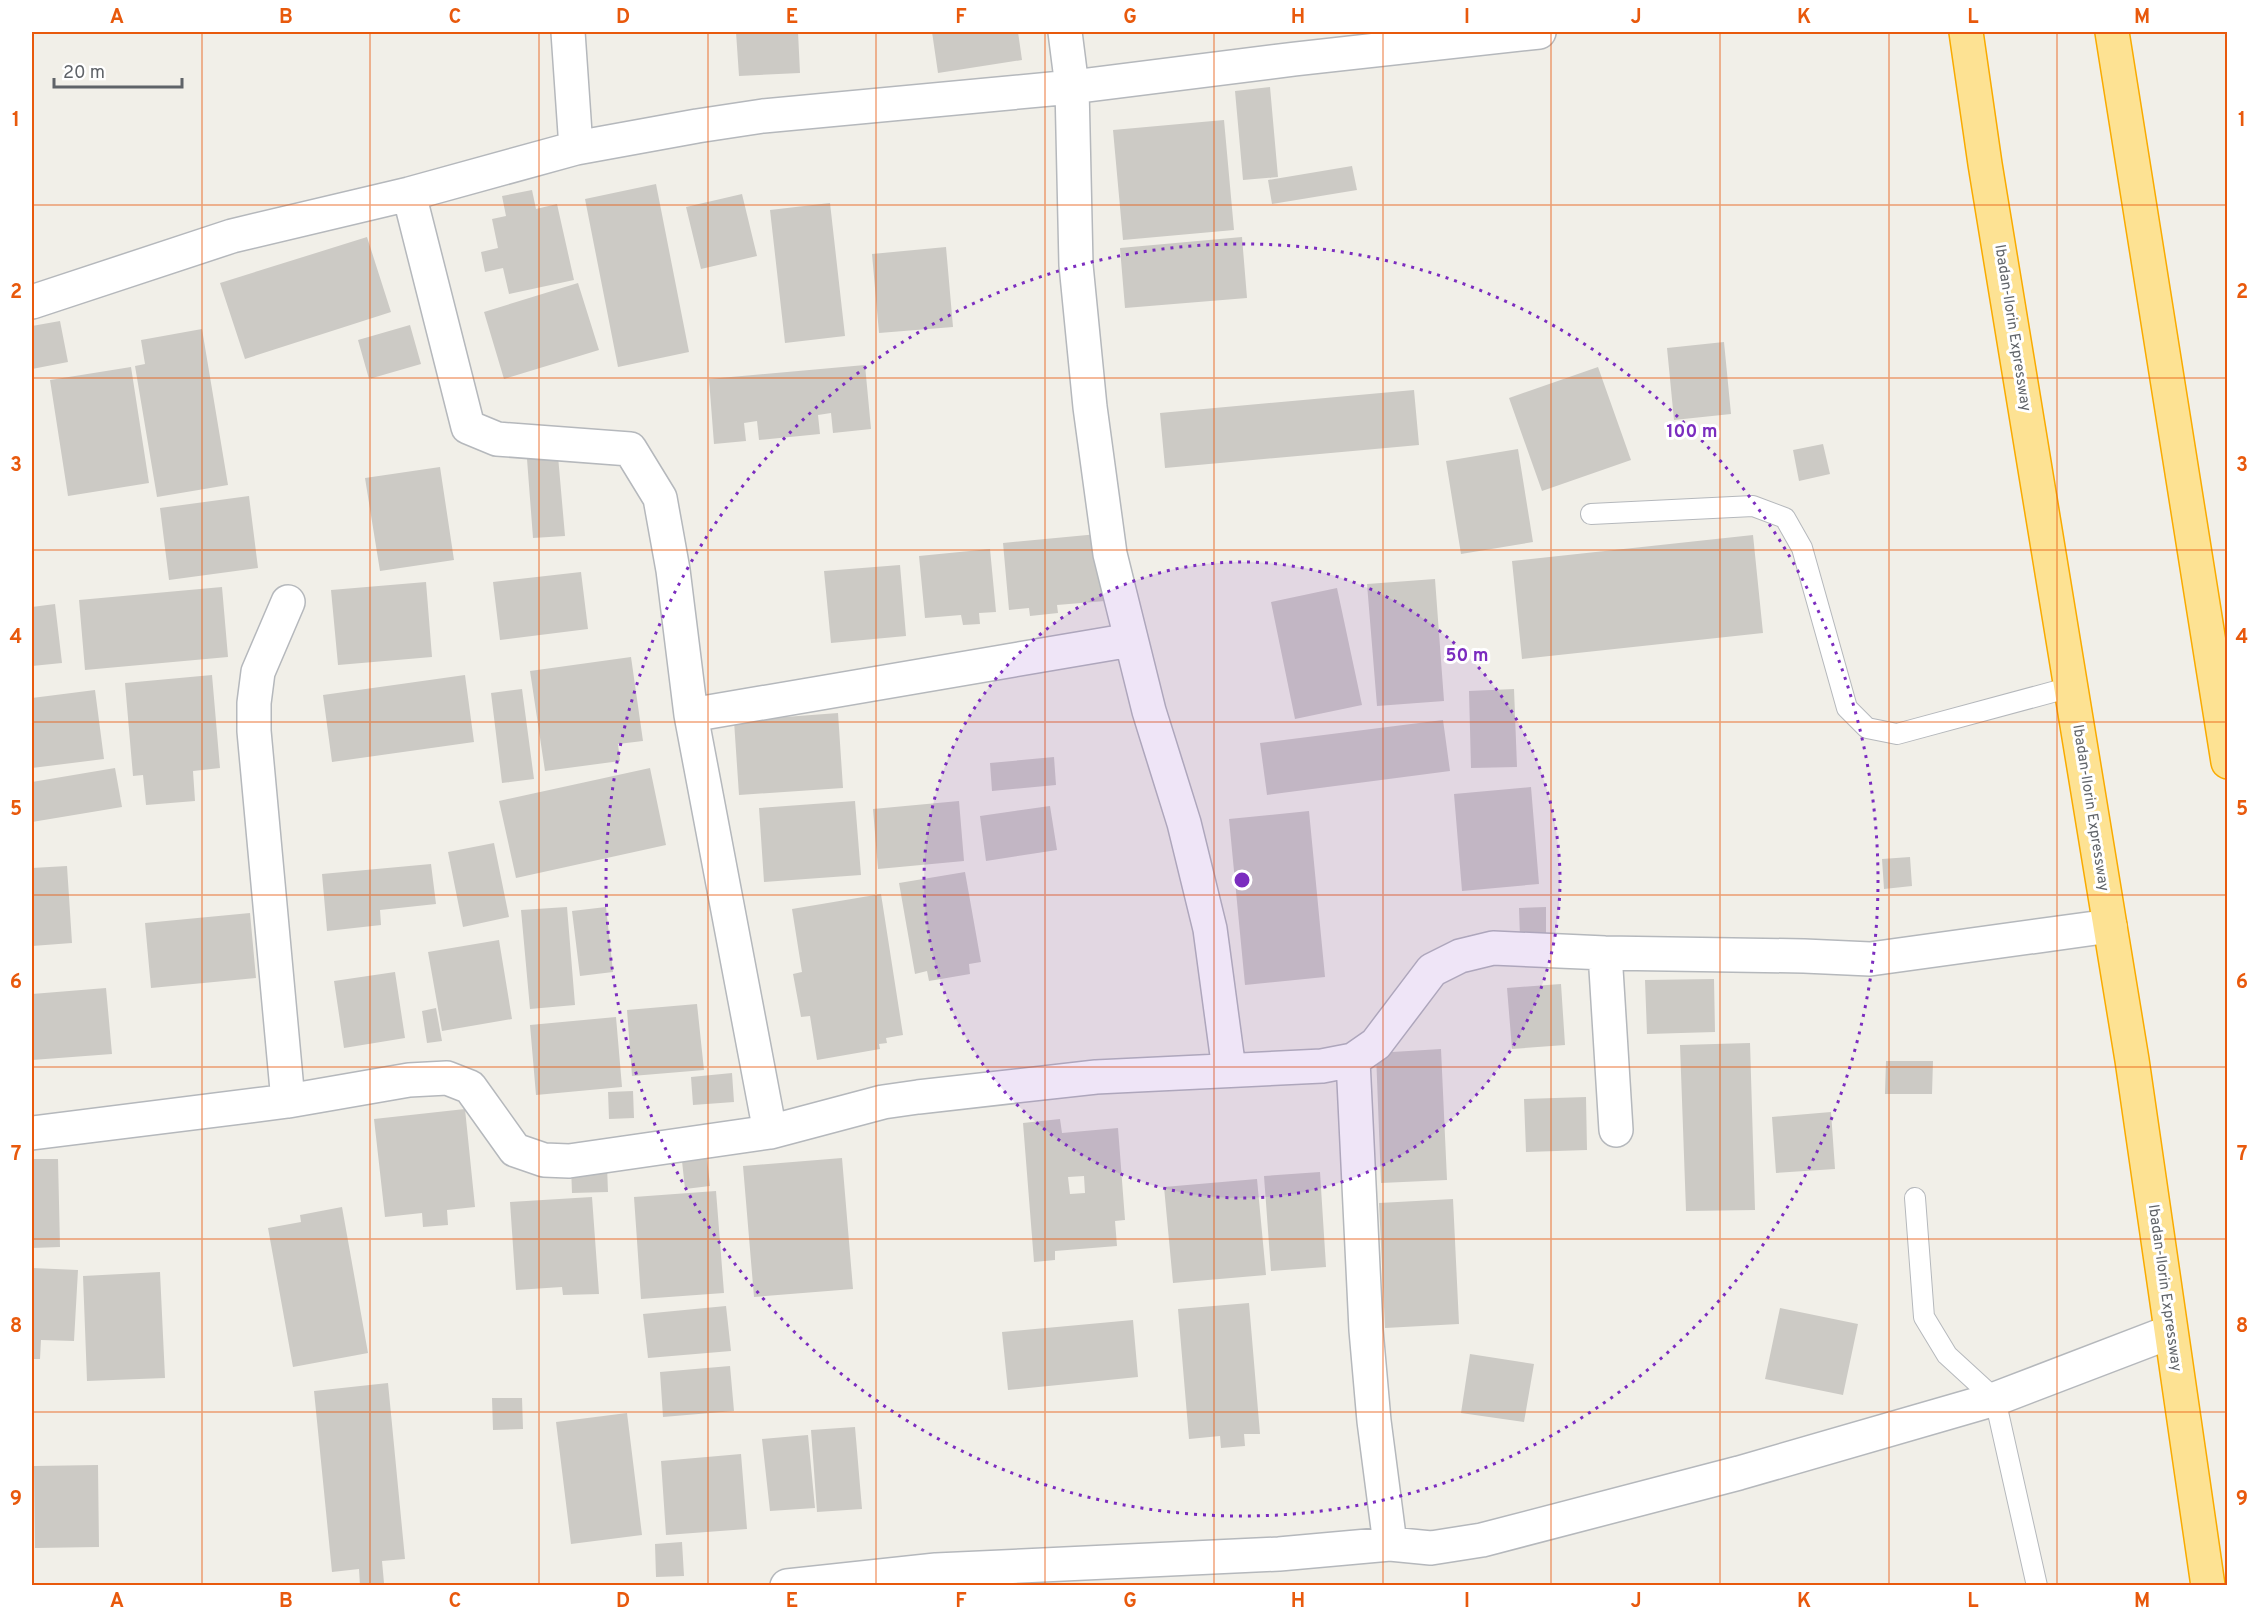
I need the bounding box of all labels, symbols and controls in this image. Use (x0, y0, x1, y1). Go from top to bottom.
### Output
text: A (110, 5, 124, 31)
text: B (279, 5, 293, 31)
text: C (449, 5, 461, 31)
text: D (616, 5, 630, 31)
text: E (786, 5, 798, 31)
text: F (955, 5, 967, 31)
text: G (1123, 5, 1137, 31)
text: H (1291, 5, 1305, 31)
text: I (1464, 5, 1470, 31)
text: J (1630, 5, 1642, 31)
text: K (1797, 5, 1811, 31)
text: L (1967, 5, 1979, 31)
text: M (2134, 5, 2150, 31)
scale bar (54, 51, 182, 89)
text: 20 m (63, 62, 105, 85)
text: 1 (12, 108, 20, 134)
text: 1 (2238, 108, 2246, 134)
street label: Ibadan-Ilorin Expressway (1989, 243, 2035, 413)
text: 2 (10, 280, 22, 306)
text: 2 (2236, 280, 2248, 306)
text: 100 m (1666, 421, 1718, 444)
text: 3 (10, 453, 22, 479)
text: 3 (2236, 453, 2248, 479)
text: 4 (10, 625, 22, 651)
text: 4 (2236, 625, 2248, 651)
text: 50 m (1445, 645, 1489, 668)
street label: Ibadan-Ilorin Expressway (2067, 723, 2113, 893)
text: 5 (10, 797, 22, 823)
text: 5 (2236, 797, 2248, 823)
centre of rings (1232, 870, 1252, 890)
text: 6 (10, 970, 22, 996)
text: 6 (2236, 970, 2248, 996)
text: 7 (11, 1142, 21, 1168)
text: 7 (2237, 1142, 2247, 1168)
street label: Ibadan-Ilorin Expressway (2143, 1203, 2185, 1373)
text: 8 (10, 1314, 22, 1340)
text: 8 (2236, 1314, 2248, 1340)
text: 9 (10, 1487, 22, 1513)
text: 9 (2236, 1487, 2248, 1513)
text: A (110, 1589, 124, 1615)
text: B (279, 1589, 293, 1615)
text: C (449, 1589, 461, 1615)
text: D (616, 1589, 630, 1615)
text: E (786, 1589, 798, 1615)
text: F (955, 1589, 967, 1615)
text: G (1123, 1589, 1137, 1615)
text: H (1291, 1589, 1305, 1615)
text: I (1464, 1589, 1470, 1615)
text: J (1630, 1589, 1642, 1615)
text: K (1797, 1589, 1811, 1615)
text: L (1967, 1589, 1979, 1615)
text: M (2134, 1589, 2150, 1615)

